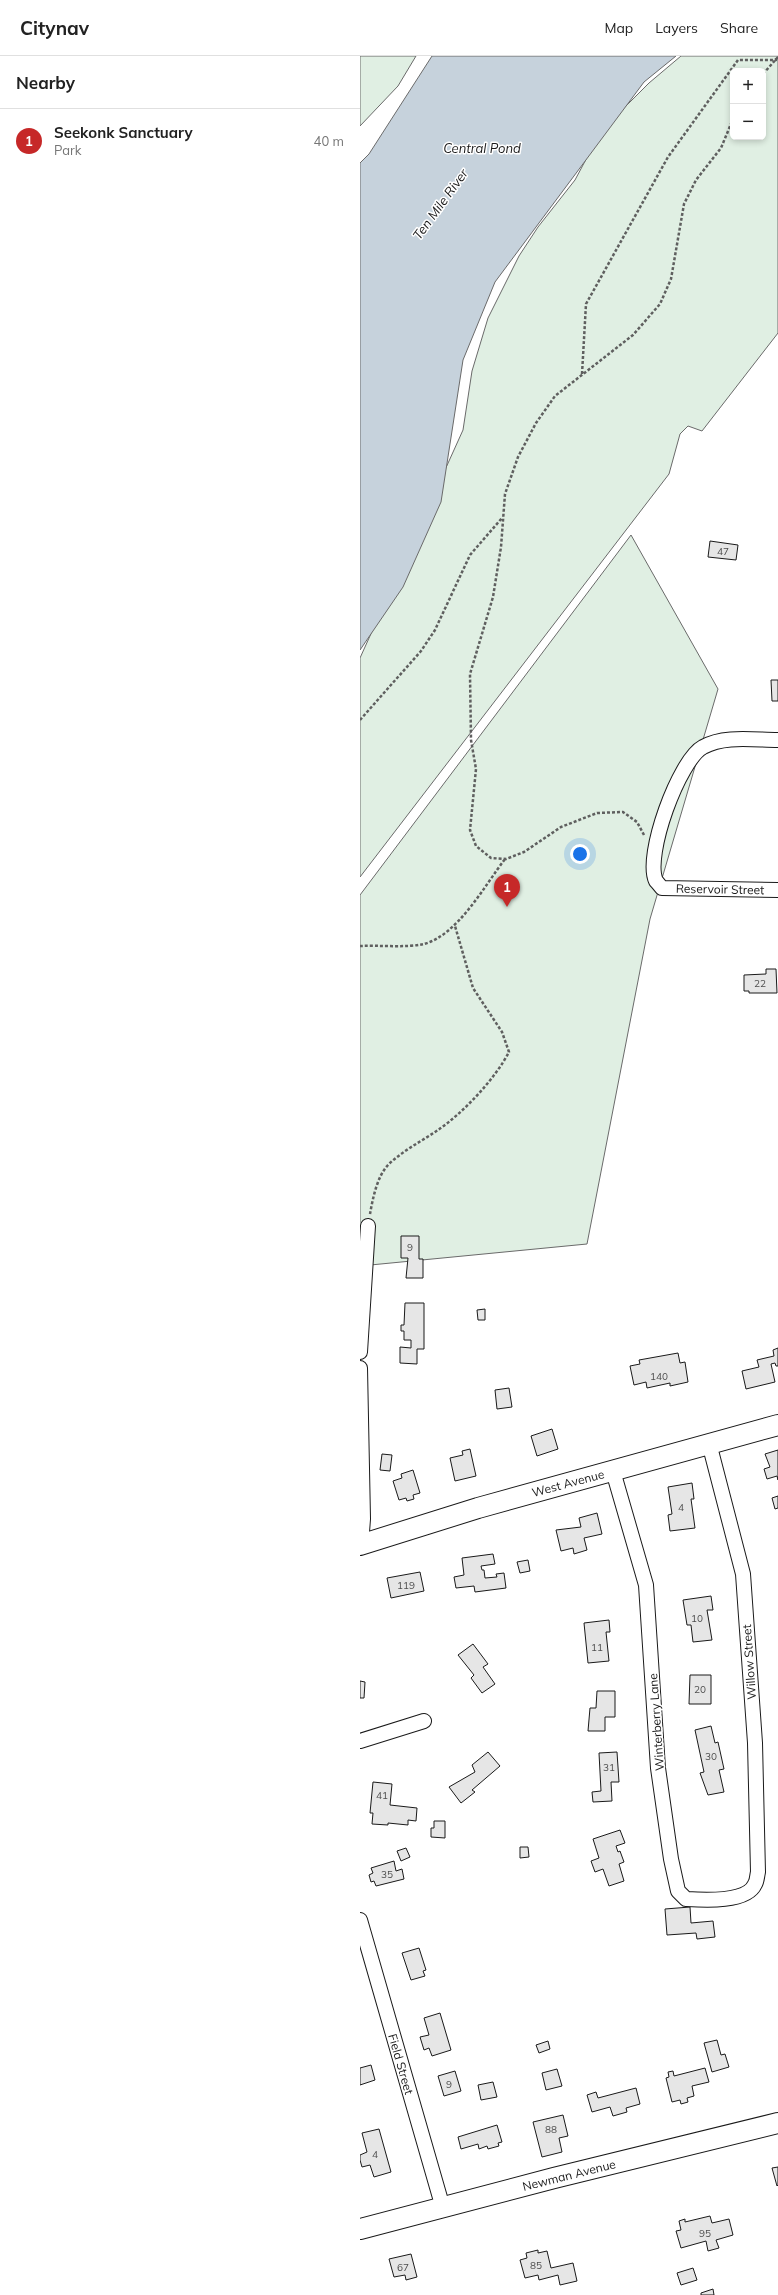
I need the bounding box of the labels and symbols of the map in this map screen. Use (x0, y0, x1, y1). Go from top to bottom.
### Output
water label: Central Pond (443, 140, 521, 156)
water label: Ten Mile River (409, 165, 472, 242)
house number: 47 (717, 545, 729, 558)
your location (570, 844, 590, 864)
pin: 1 (494, 874, 520, 907)
street label: Reservoir Street (676, 881, 764, 897)
house number: 22 (754, 977, 766, 990)
house number: 9 (407, 1241, 413, 1254)
house number: 140 (650, 1370, 668, 1383)
street label: West Avenue (530, 1466, 606, 1500)
house number: 4 (678, 1501, 684, 1514)
house number: 119 (397, 1579, 415, 1592)
house number: 10 (691, 1612, 703, 1625)
street label: Willow Street (739, 1624, 759, 1700)
house number: 11 (591, 1641, 603, 1654)
street label: Winterberry Lane (645, 1673, 667, 1771)
house number: 20 (694, 1683, 706, 1696)
house number: 30 (705, 1750, 717, 1763)
house number: 31 (603, 1761, 615, 1774)
house number: 41 (376, 1789, 388, 1802)
house number: 35 (381, 1868, 393, 1881)
street label: Field Street (385, 2032, 417, 2096)
house number: 9 (446, 2078, 452, 2091)
house number: 88 (545, 2123, 557, 2136)
house number: 4 (372, 2148, 378, 2161)
street label: Newman Avenue (521, 2156, 617, 2194)
house number: 95 (699, 2227, 711, 2240)
house number: 85 (530, 2259, 542, 2272)
house number: 67 (397, 2261, 409, 2274)

